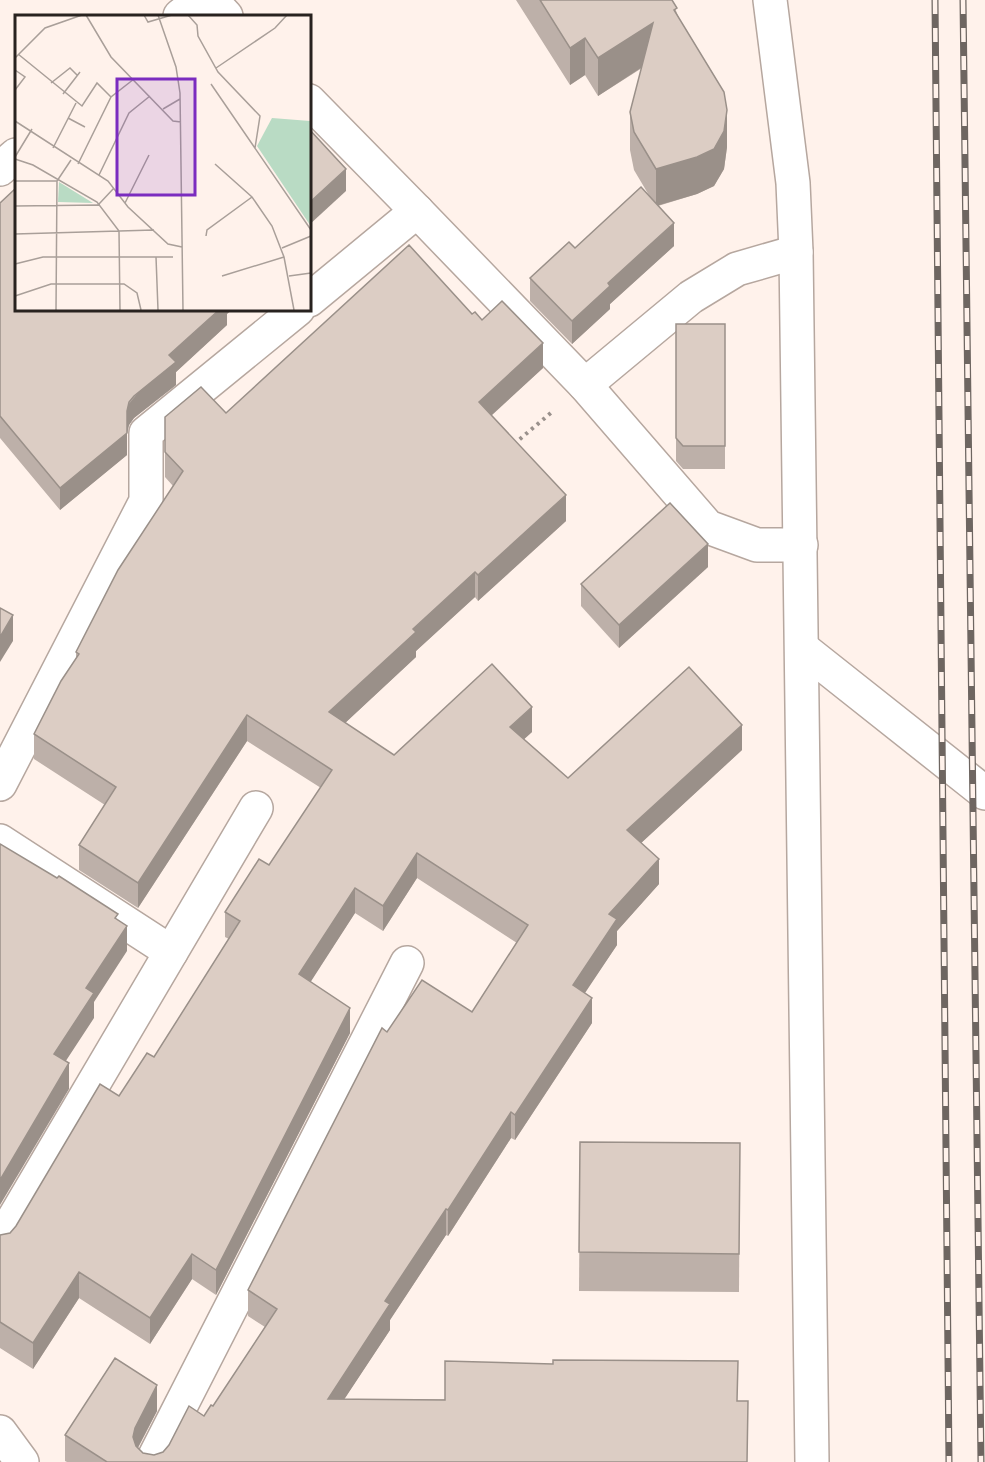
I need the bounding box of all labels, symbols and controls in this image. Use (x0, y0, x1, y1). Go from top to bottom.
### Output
inset map (15, 15, 310, 310)

